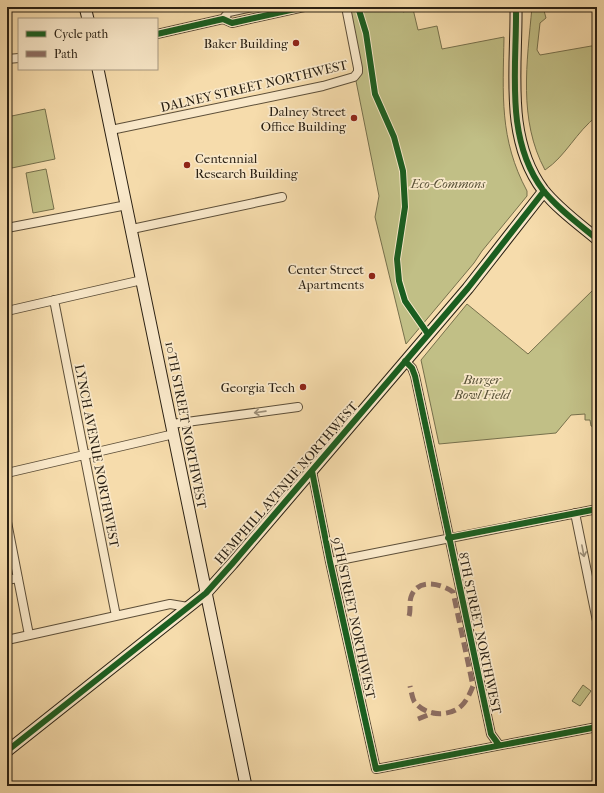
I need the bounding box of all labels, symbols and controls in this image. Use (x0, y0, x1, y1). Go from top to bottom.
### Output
legend (18, 18, 158, 70)
text: Cycle path (54, 27, 109, 41)
place label: Baker Building (204, 36, 289, 51)
marker: Baker Building (291, 38, 301, 48)
text: Path (54, 47, 78, 61)
street label: DALNEY STREET NORTHWEST (159, 57, 349, 115)
place label: Dalney Street Office Building (261, 104, 347, 134)
marker: Dalney Street Office Building (349, 113, 359, 123)
place label: Centennial Research Building (195, 151, 299, 181)
marker: Centennial Research Building (182, 160, 192, 170)
park label: Eco-Commons (410, 176, 486, 191)
place label: Center Street Apartments (288, 262, 364, 292)
marker: Center Street Apartments (367, 271, 377, 281)
street label: 10TH STREET NORTHWEST (162, 340, 210, 510)
street label: LYNCH AVENUE NORTHWEST (72, 363, 122, 549)
park label: Burger Bowl Field (453, 372, 512, 402)
place label: Georgia Tech (221, 380, 296, 395)
marker: Georgia Tech (298, 382, 308, 392)
street label: HEMPHILL AVENUE NORTHWEST (211, 398, 361, 567)
one-way arrow (254, 408, 267, 416)
street label: 9TH STREET NORTHWEST (330, 536, 379, 701)
one-way arrow (579, 544, 587, 557)
street label: 8TH STREET NORTHWEST (456, 551, 505, 715)

